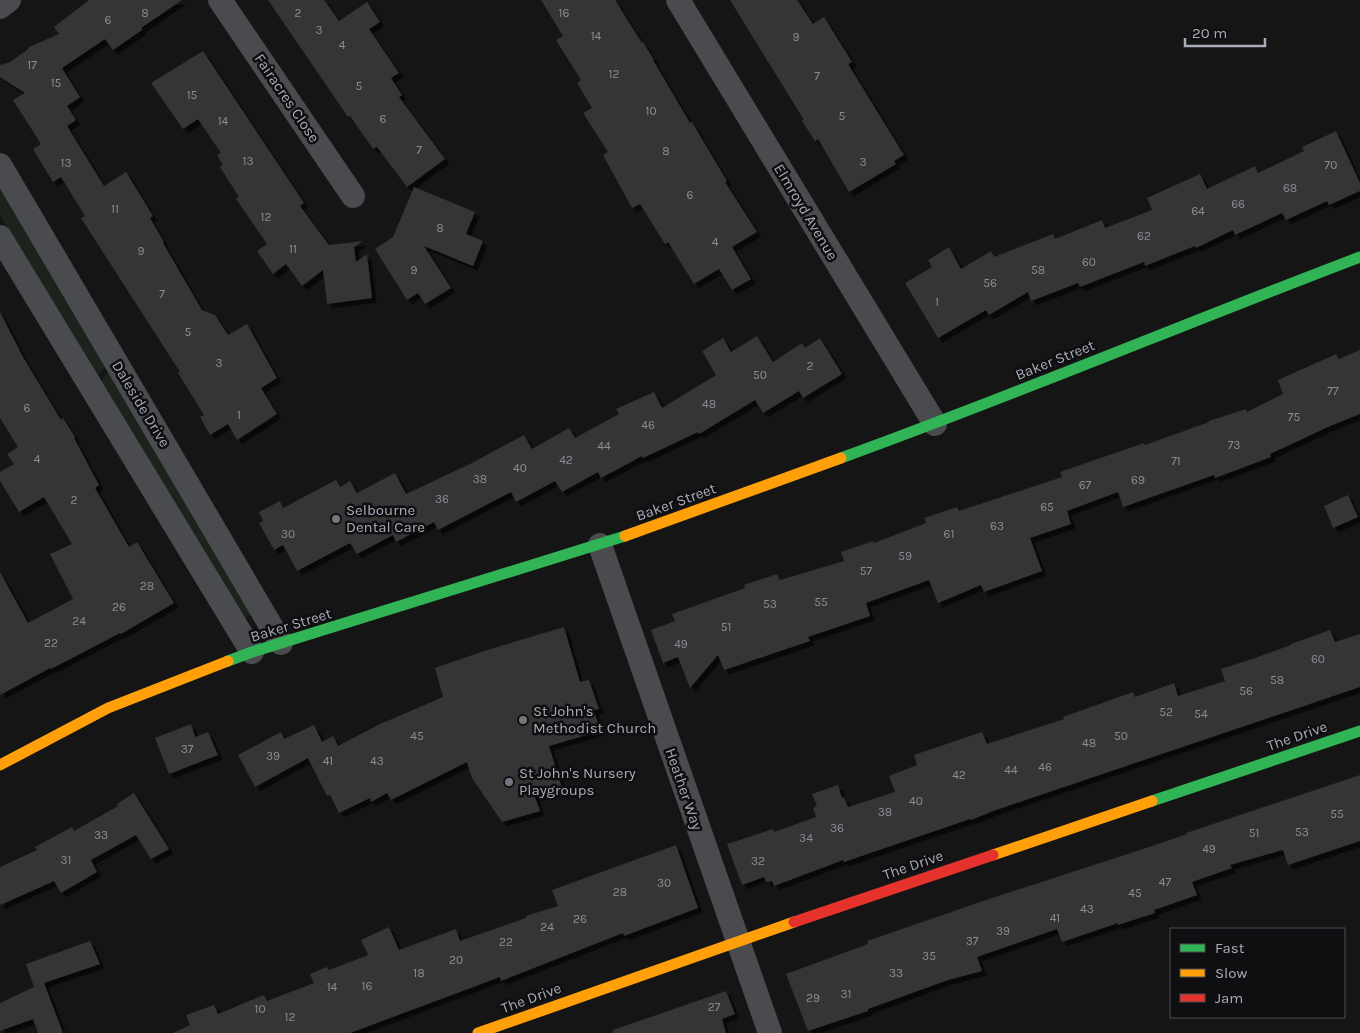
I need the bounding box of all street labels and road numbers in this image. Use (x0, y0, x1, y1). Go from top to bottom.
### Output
street label: Fairacres Close (251, 50, 323, 146)
street label: Elmroyd Avenue (770, 161, 842, 263)
street label: Baker Street (1013, 336, 1098, 384)
street label: Daleside Drive (108, 358, 174, 450)
street label: Baker Street (633, 479, 719, 525)
street label: Baker Street (248, 604, 334, 646)
street label: The Drive (1264, 717, 1330, 755)
street label: Heather Way (662, 746, 706, 832)
street label: The Drive (880, 846, 946, 884)
street label: The Drive (498, 979, 564, 1017)

